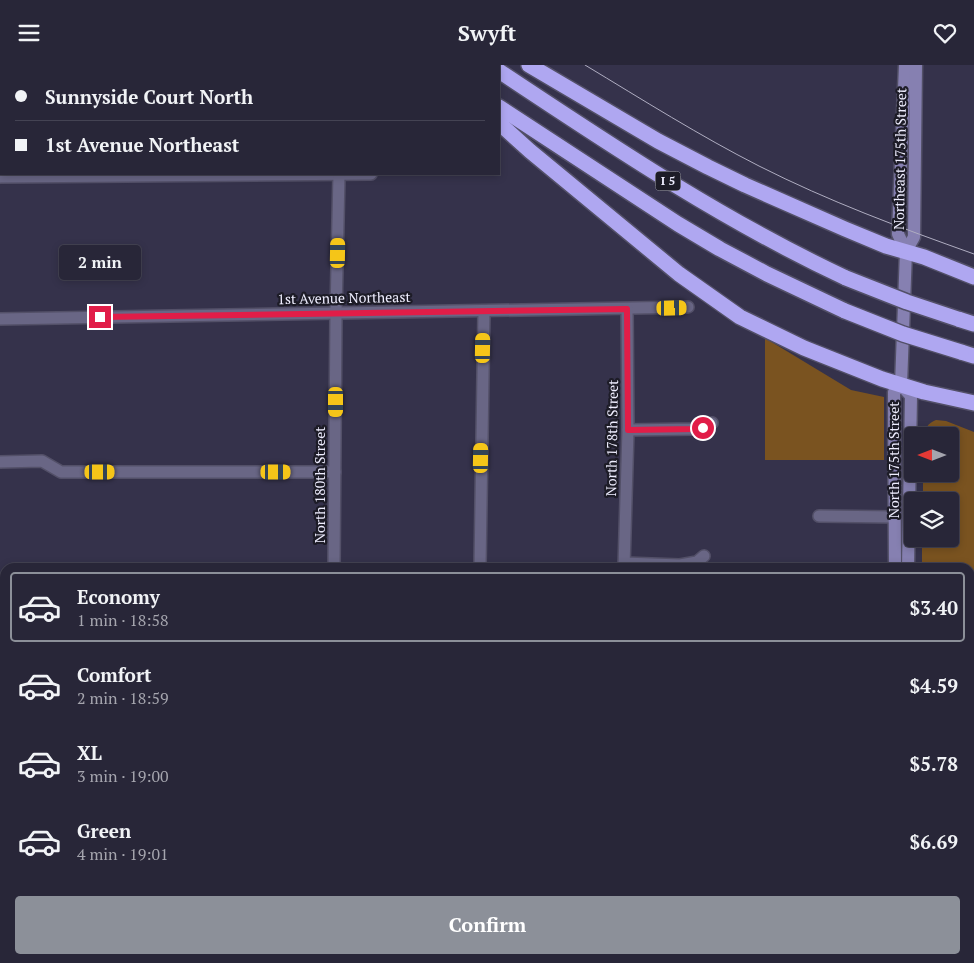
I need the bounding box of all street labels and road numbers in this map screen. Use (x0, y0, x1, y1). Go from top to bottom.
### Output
street label: Northeast 175th Street (889, 87, 910, 230)
road number: I 5 (656, 171, 680, 190)
street label: 1st Avenue Northeast (277, 287, 412, 308)
street label: North 178th Street (601, 379, 622, 497)
street label: North 175th Street (884, 401, 903, 518)
street label: North 180th Street (310, 426, 329, 543)

